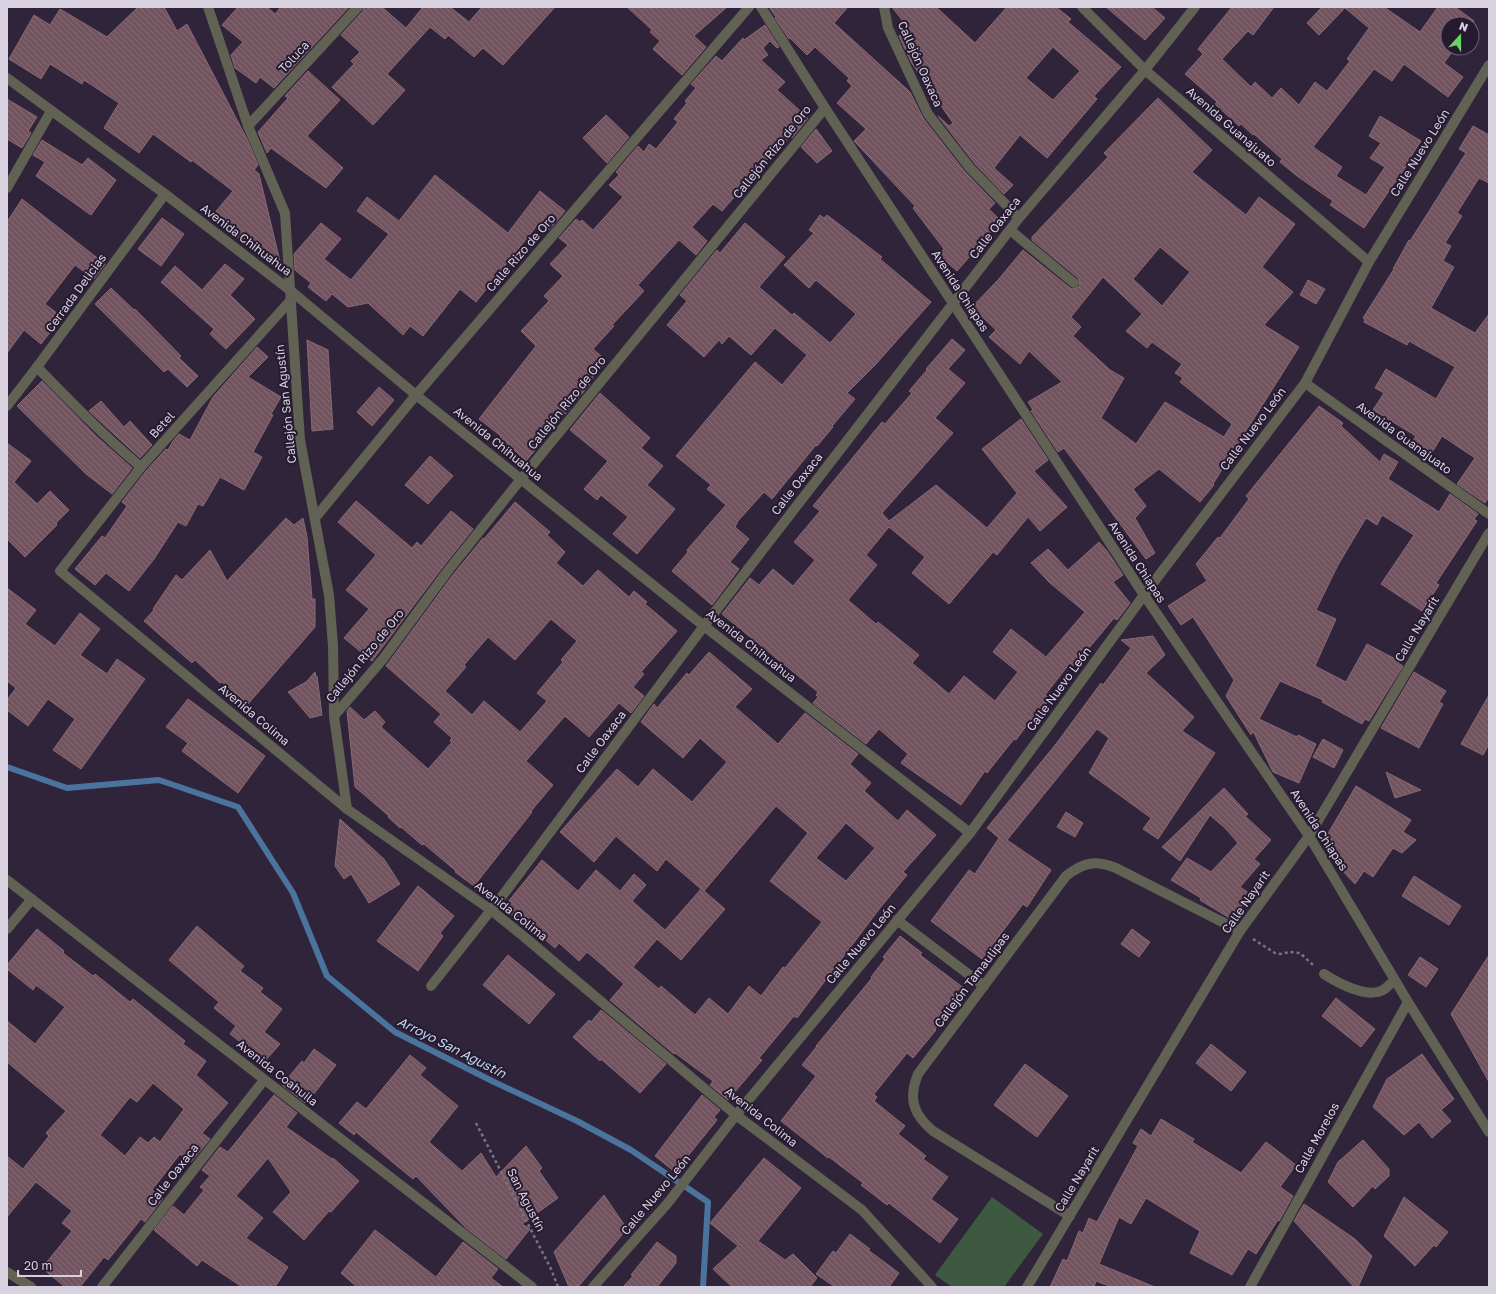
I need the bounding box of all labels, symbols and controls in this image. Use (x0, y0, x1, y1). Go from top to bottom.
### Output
north arrow (1440, 16, 1480, 56)
street label: Callejón Oaxaca (895, 18, 946, 109)
text: N (1458, 19, 1470, 34)
street label: Toluca (275, 38, 312, 76)
street label: Avenida Guanajuato (1183, 83, 1279, 170)
street label: Callejón Rizo de Oro (729, 102, 814, 201)
street label: Calle Nuevo León (1387, 106, 1453, 199)
street label: Calle Oaxaca (966, 194, 1024, 262)
street label: Avenida Chihuahua (198, 200, 295, 279)
street label: Calle Rizo de Oro (483, 211, 558, 295)
street label: Avenida Chiapas (928, 247, 992, 334)
street label: Cerrada Delicias (42, 250, 109, 335)
street label: Callejón San Agustín (272, 344, 299, 464)
street label: Callejón Rizo de Oro (524, 353, 609, 452)
street label: Calle Nuevo León (1216, 384, 1289, 473)
street label: Avenida Guanajuato (1354, 398, 1455, 477)
street label: Avenida Chihuahua (451, 403, 546, 484)
street label: Betel (146, 408, 178, 441)
street label: Calle Oaxaca (768, 450, 826, 518)
street label: Avenida Chiapas (1105, 518, 1169, 605)
street label: Calle Nayarit (1391, 593, 1442, 664)
street label: Callejón Rizo de Oro (322, 606, 407, 705)
street label: Avenida Chihuahua (703, 606, 799, 685)
street label: Calle Nuevo León (1023, 644, 1094, 734)
street label: Avenida Colima (216, 680, 293, 749)
street label: Calle Oaxaca (572, 707, 629, 776)
street label: Avenida Chiapas (1287, 786, 1351, 873)
street label: Calle Nayarit (1218, 867, 1273, 936)
street label: Avenida Colima (472, 878, 551, 944)
street label: Calle Nuevo León (823, 900, 899, 987)
street label: Callejón Tamaulipas (931, 929, 1012, 1030)
water label: Arroyo San Agustín (395, 1013, 510, 1082)
street label: Avenida Coahuila (234, 1036, 321, 1109)
street label: Avenida Colima (722, 1084, 801, 1150)
street label: Calle Morelos (1291, 1100, 1342, 1176)
street label: Calle Oaxaca (144, 1141, 202, 1209)
street label: Calle Nayarit (1051, 1143, 1102, 1214)
street label: Calle Nuevo León (618, 1151, 694, 1238)
street label: San Agustín (504, 1166, 549, 1234)
scale bar (18, 1252, 81, 1278)
text: 20 m (24, 1258, 52, 1273)

